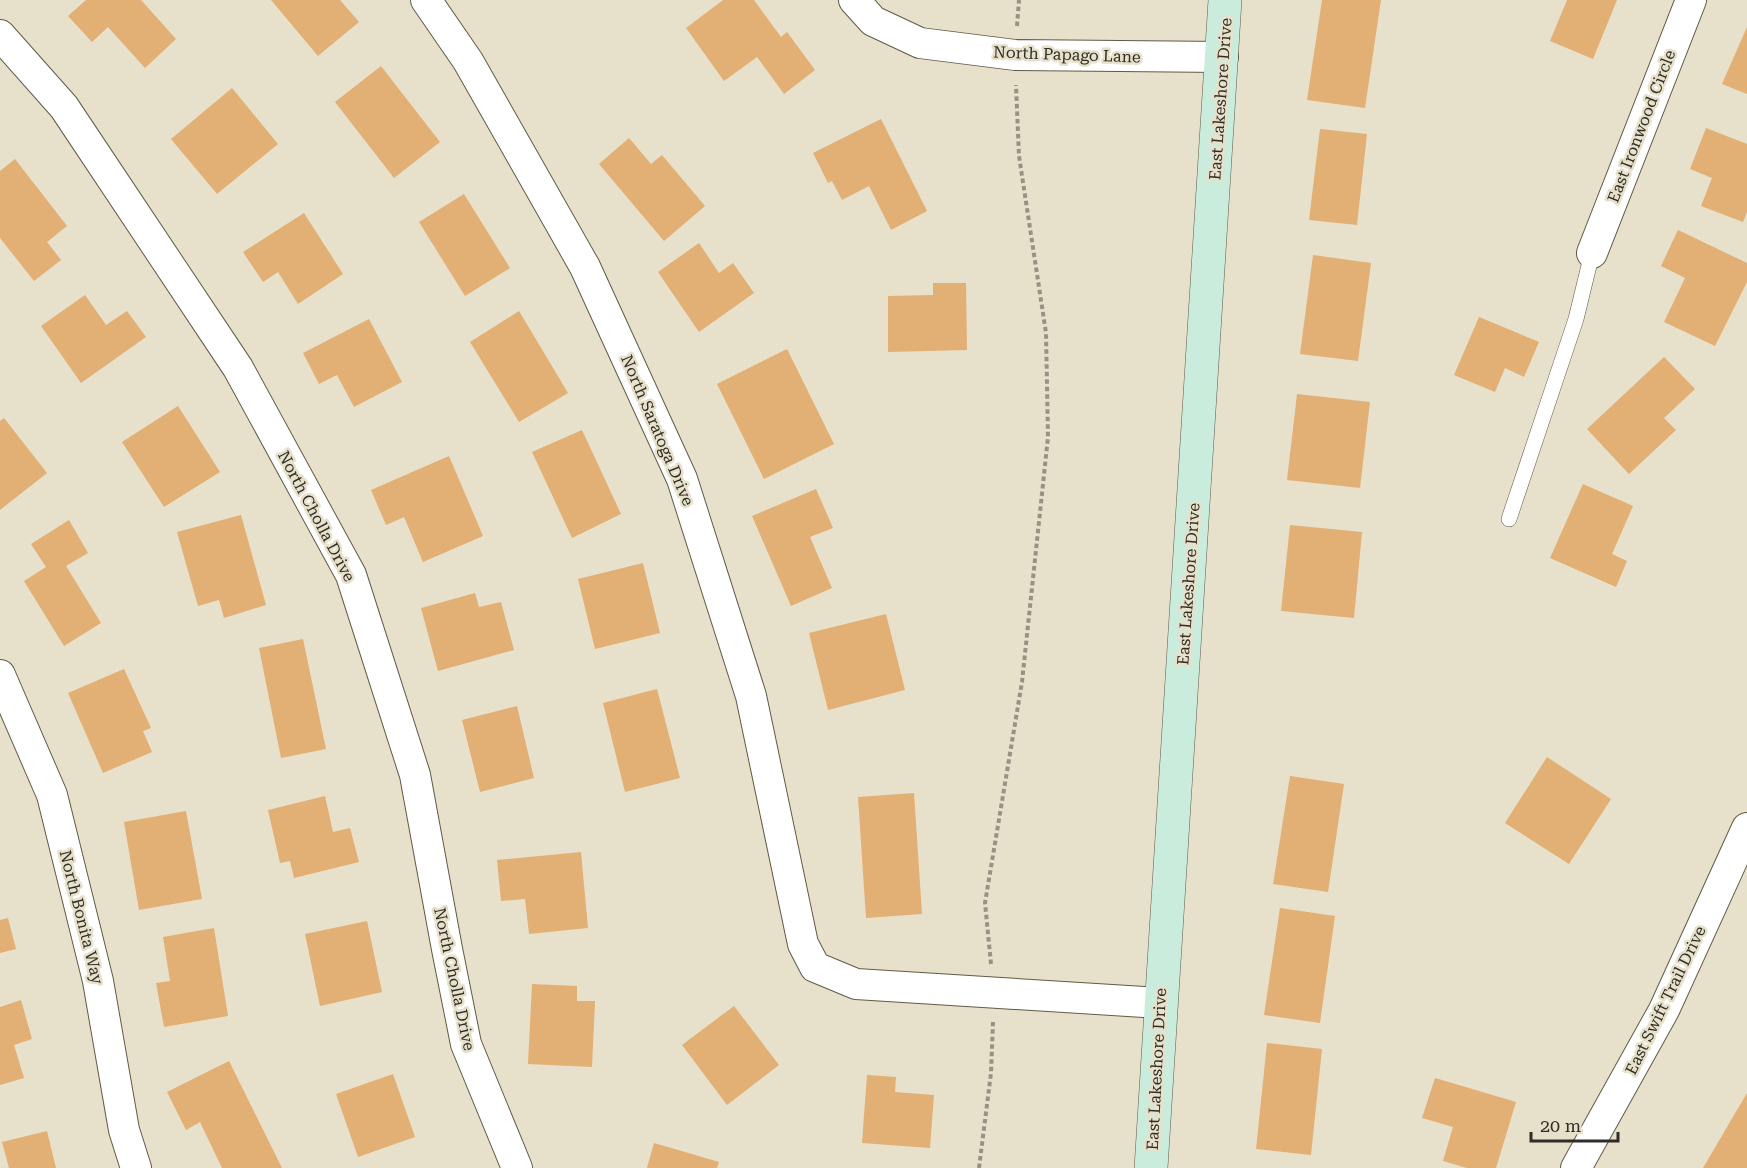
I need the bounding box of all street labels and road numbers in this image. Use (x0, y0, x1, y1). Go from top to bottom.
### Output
street label: East Lakeshore Drive (1205, 17, 1236, 181)
street label: North Papago Lane (993, 42, 1141, 67)
street label: East Ironwood Circle (1604, 47, 1679, 205)
street label: North Saratoga Drive (617, 352, 698, 509)
street label: North Cholla Drive (274, 447, 359, 585)
street label: East Lakeshore Drive (1173, 502, 1204, 666)
street label: North Bonita Way (56, 848, 108, 987)
street label: North Cholla Drive (430, 906, 479, 1053)
street label: East Swift Trail Drive (1621, 923, 1710, 1078)
street label: East Lakeshore Drive (1143, 987, 1170, 1151)

